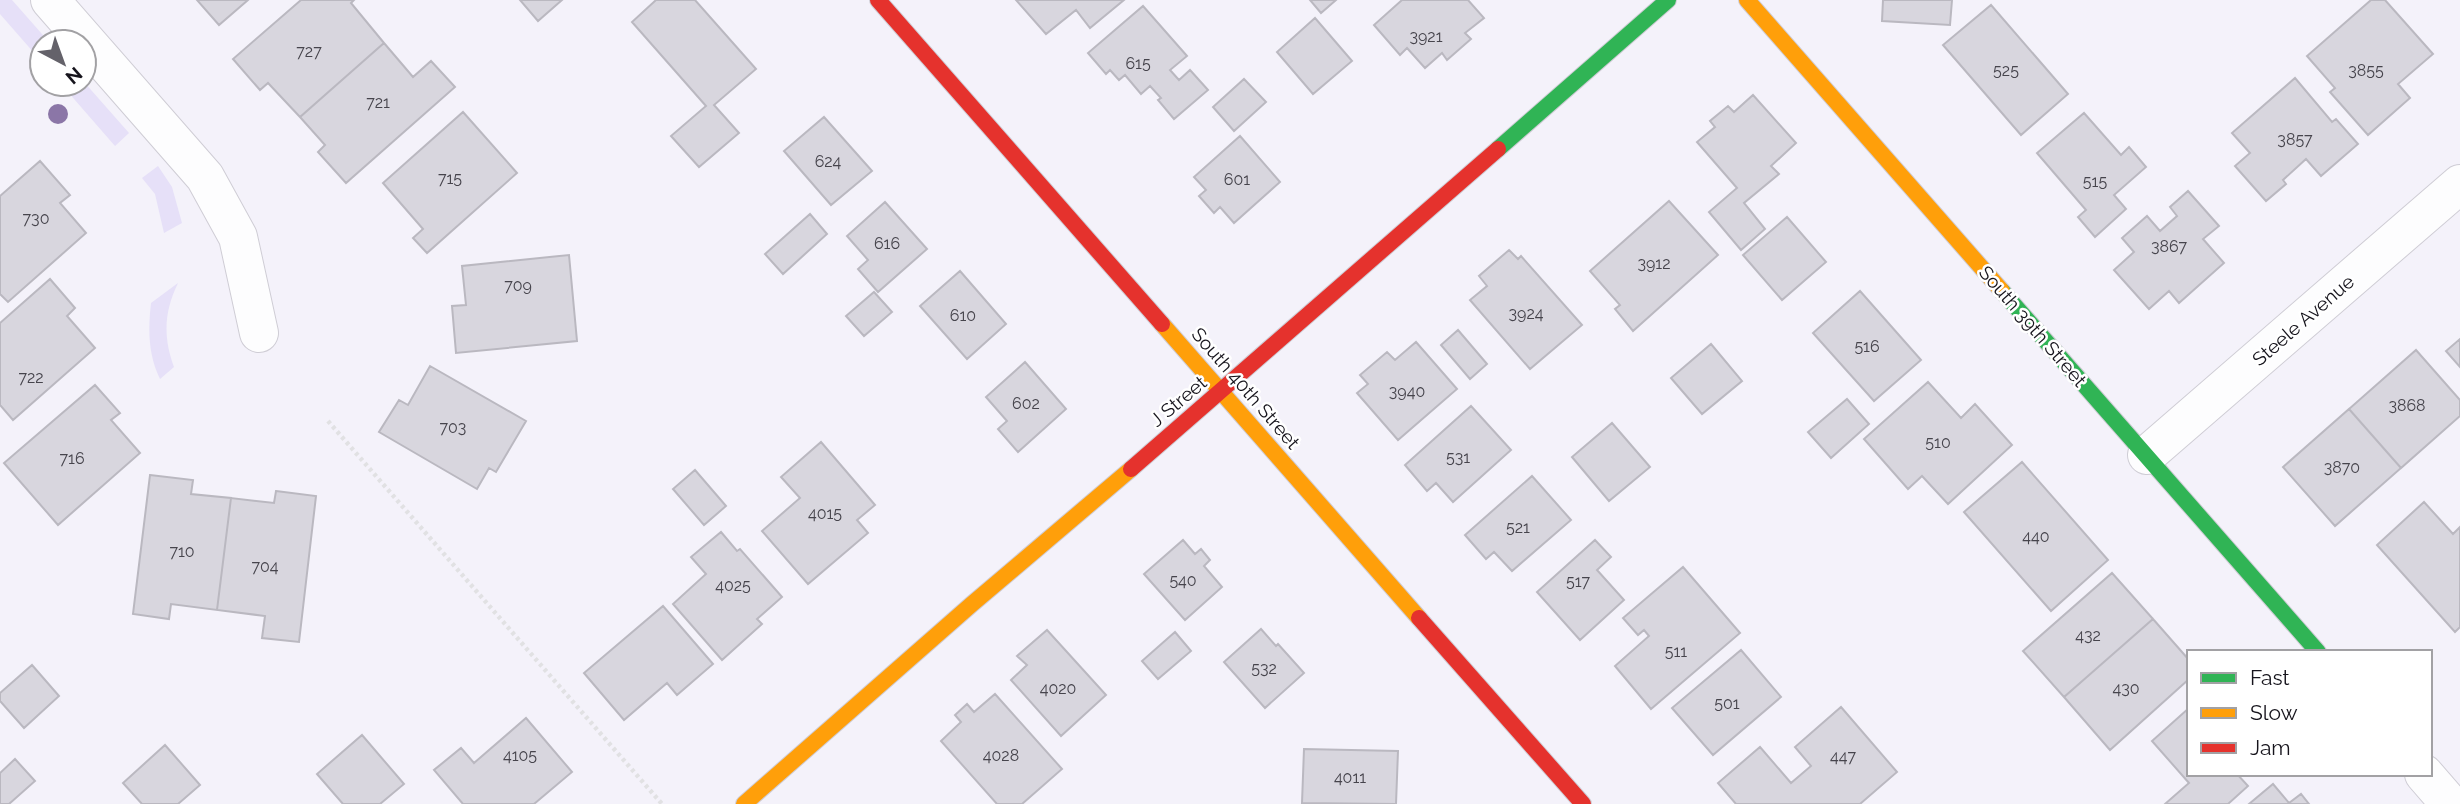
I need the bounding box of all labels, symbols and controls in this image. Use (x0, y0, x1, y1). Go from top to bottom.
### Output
house number: 3921 (1409, 27, 1443, 46)
north arrow (28, 28, 98, 98)
house number: 727 (296, 42, 322, 61)
house number: 615 (1125, 54, 1151, 73)
house number: 525 (1993, 61, 2019, 80)
house number: 3855 (2348, 61, 2384, 80)
text: N (61, 63, 87, 89)
house number: 721 (366, 93, 390, 112)
house number: 3857 (2277, 130, 2313, 149)
house number: 624 (815, 152, 842, 171)
house number: 715 (438, 169, 462, 188)
house number: 601 (1224, 170, 1250, 189)
house number: 515 (2083, 172, 2107, 191)
house number: 730 (23, 209, 49, 228)
house number: 616 (874, 234, 900, 253)
house number: 3867 (2151, 237, 2188, 256)
house number: 3912 (1637, 254, 1671, 273)
street label: South 39th Street (1975, 261, 2092, 391)
street label: Steele Avenue (2248, 270, 2358, 370)
house number: 709 (504, 276, 532, 295)
house number: 3924 (1509, 304, 1544, 323)
house number: 610 (950, 306, 976, 325)
street label: South 40th Street (1187, 323, 1305, 454)
house number: 516 (1854, 337, 1880, 356)
house number: 722 (18, 368, 44, 387)
street label: J Street (1145, 371, 1211, 431)
house number: 3940 (1389, 382, 1425, 401)
house number: 602 (1012, 394, 1040, 413)
house number: 3868 (2388, 396, 2426, 415)
house number: 703 (440, 418, 466, 437)
house number: 510 (1925, 433, 1951, 452)
house number: 531 (1446, 448, 1470, 467)
house number: 716 (59, 449, 85, 468)
house number: 3870 (2324, 458, 2360, 477)
house number: 4015 (808, 504, 842, 523)
house number: 521 (1506, 518, 1530, 537)
house number: 440 (2022, 527, 2050, 546)
house number: 710 (169, 542, 195, 561)
house number: 704 (251, 557, 279, 576)
house number: 540 (1169, 571, 1197, 590)
house number: 517 (1566, 572, 1590, 591)
house number: 4025 (715, 576, 751, 595)
house number: 432 (2075, 626, 2101, 645)
house number: 511 (1665, 642, 1687, 661)
legend (2187, 650, 2432, 776)
house number: 532 (1251, 659, 1277, 678)
text: Fast (2250, 665, 2290, 690)
house number: 4020 (1040, 679, 1076, 698)
house number: 430 (2112, 679, 2140, 698)
house number: 501 (1714, 694, 1740, 713)
text: Slow (2250, 700, 2298, 725)
text: Jam (2250, 735, 2291, 760)
house number: 4105 (503, 746, 537, 765)
house number: 4028 (983, 746, 1019, 765)
house number: 447 (1830, 747, 1856, 766)
house number: 4011 (1334, 768, 1366, 787)

